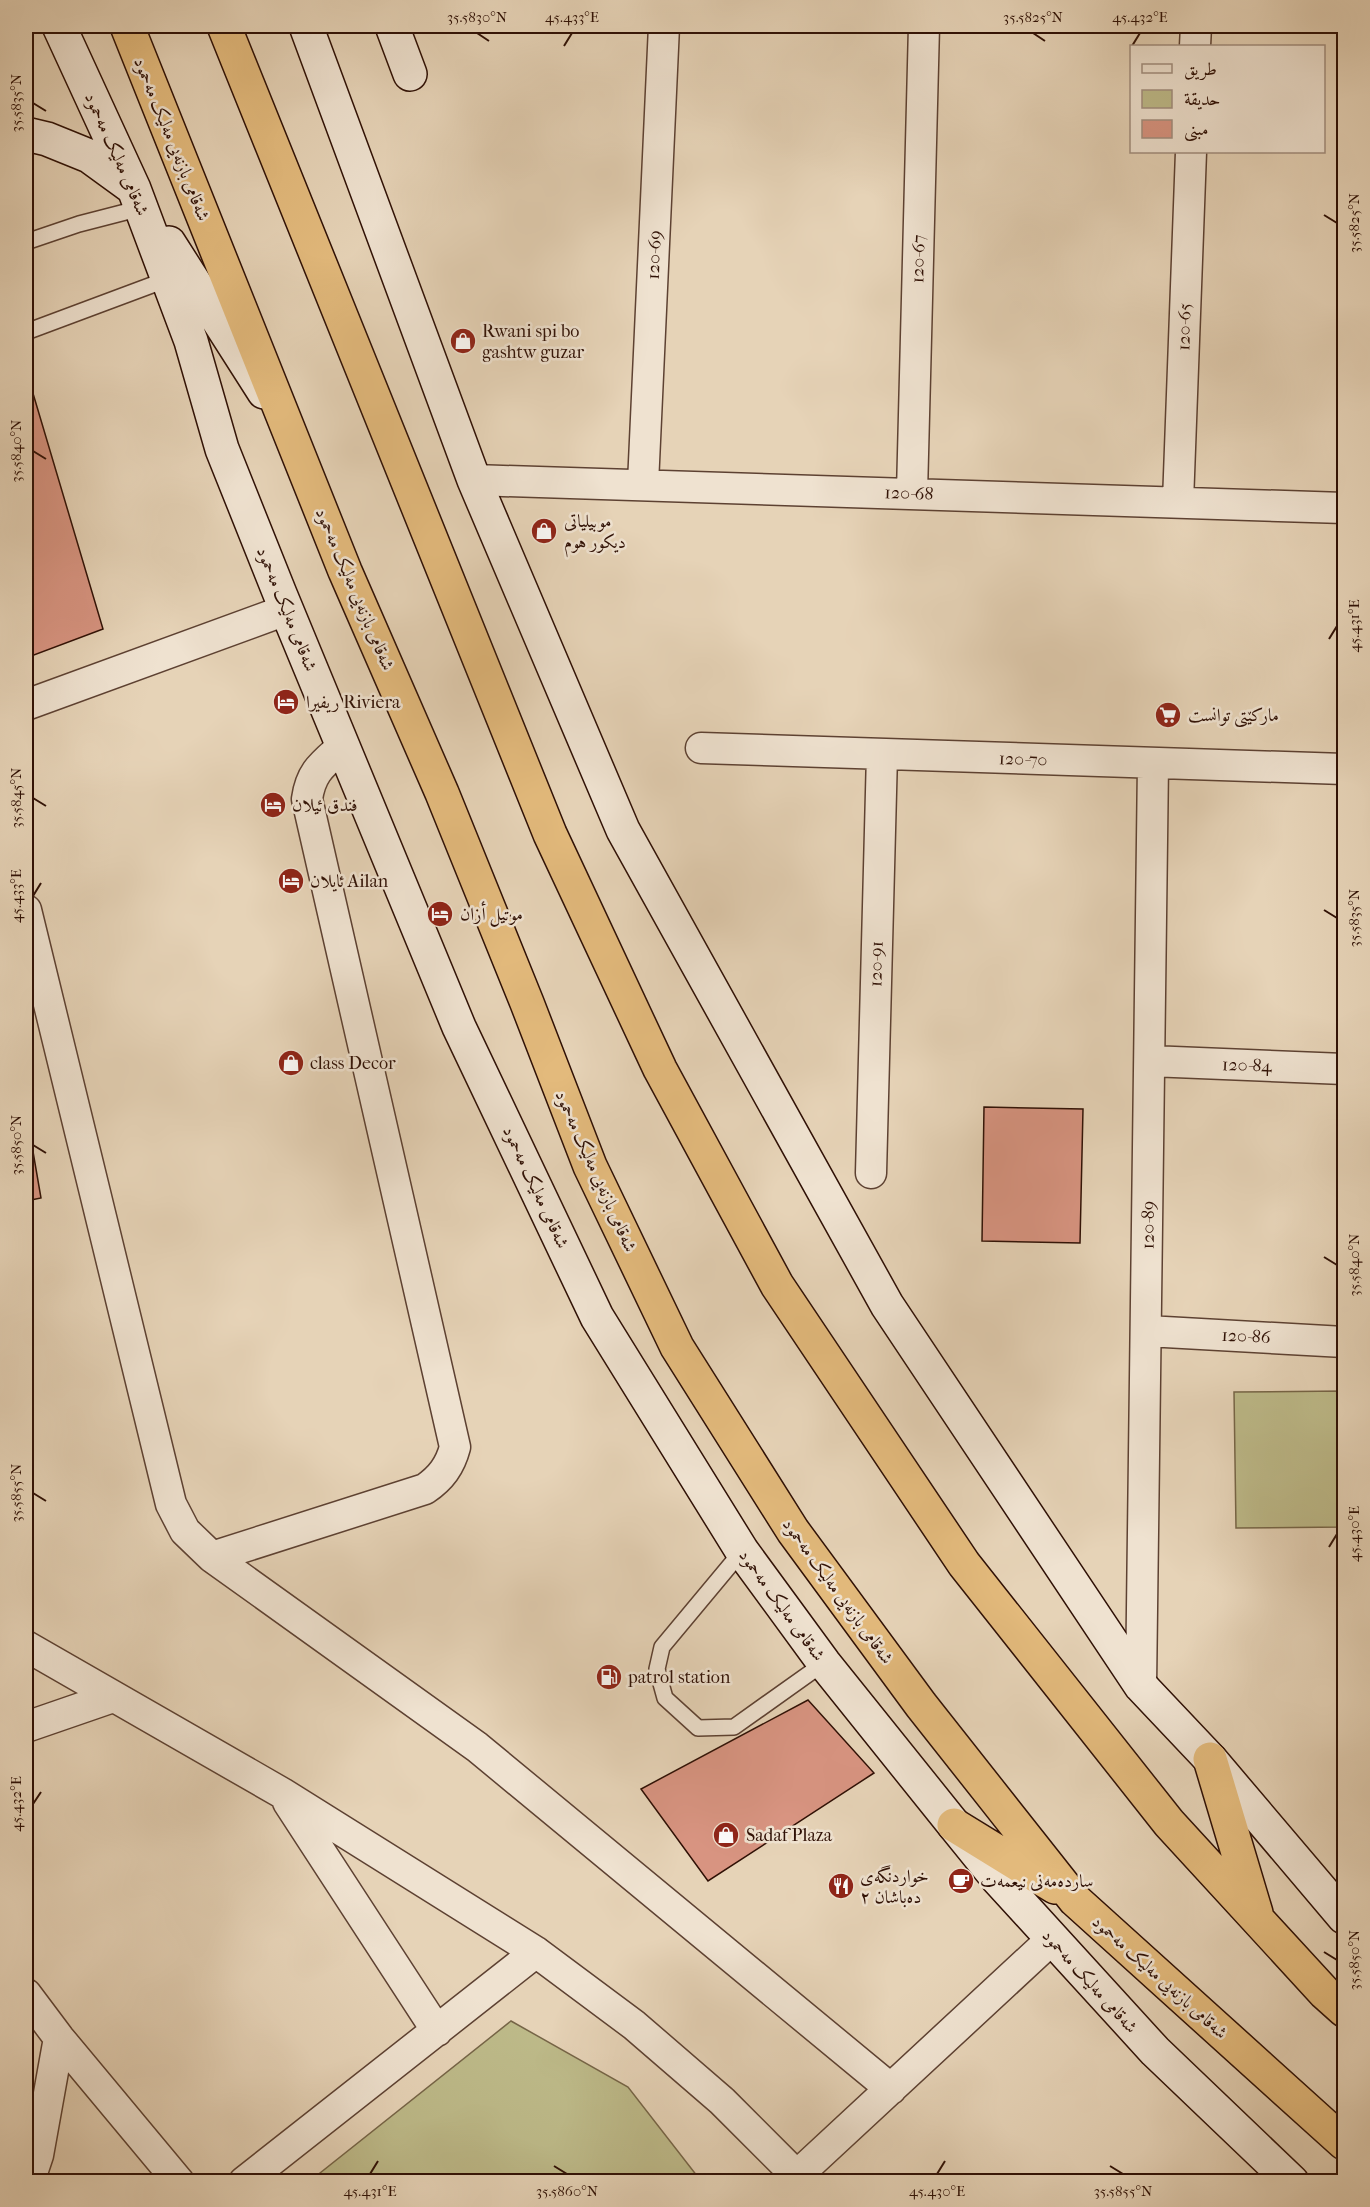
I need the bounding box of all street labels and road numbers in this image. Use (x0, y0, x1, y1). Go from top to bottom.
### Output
street label: شەقامی بازنەیی مەلیک مەحمود (128, 54, 214, 225)
street label: شەقامی مەلیک مەحمود (80, 89, 153, 219)
street label: 120-69 (643, 230, 666, 280)
street label: 120-67 (907, 234, 930, 284)
street label: 120-65 (1173, 303, 1196, 351)
street label: 120-68 (884, 482, 934, 505)
street label: شەقامی بازنەیی مەلیک مەحمود (310, 505, 398, 674)
street label: شەقامی مەلیک مەحمود (252, 544, 321, 675)
street label: 120-70 (998, 748, 1048, 771)
street label: 120-91 (865, 941, 888, 987)
street label: 120-84 (1222, 1054, 1273, 1077)
street label: شەقامی بازنەیی مەلیک مەحمود (549, 1087, 641, 1256)
street label: شەقامی مەلیک مەحمود (498, 1123, 573, 1252)
street label: 120-89 (1138, 1200, 1159, 1250)
street label: 120-86 (1221, 1325, 1271, 1348)
street label: شەقامی بازنەیی مەلیک مەحمود (777, 1514, 897, 1669)
street label: شەقامی مەلیک مەحمود (734, 1545, 829, 1665)
street label: شەقامی بازنەیی مەلیک مەحمود (1087, 1911, 1232, 2044)
street label: شەقامی مەلیک مەحمود (1037, 1925, 1142, 2038)

